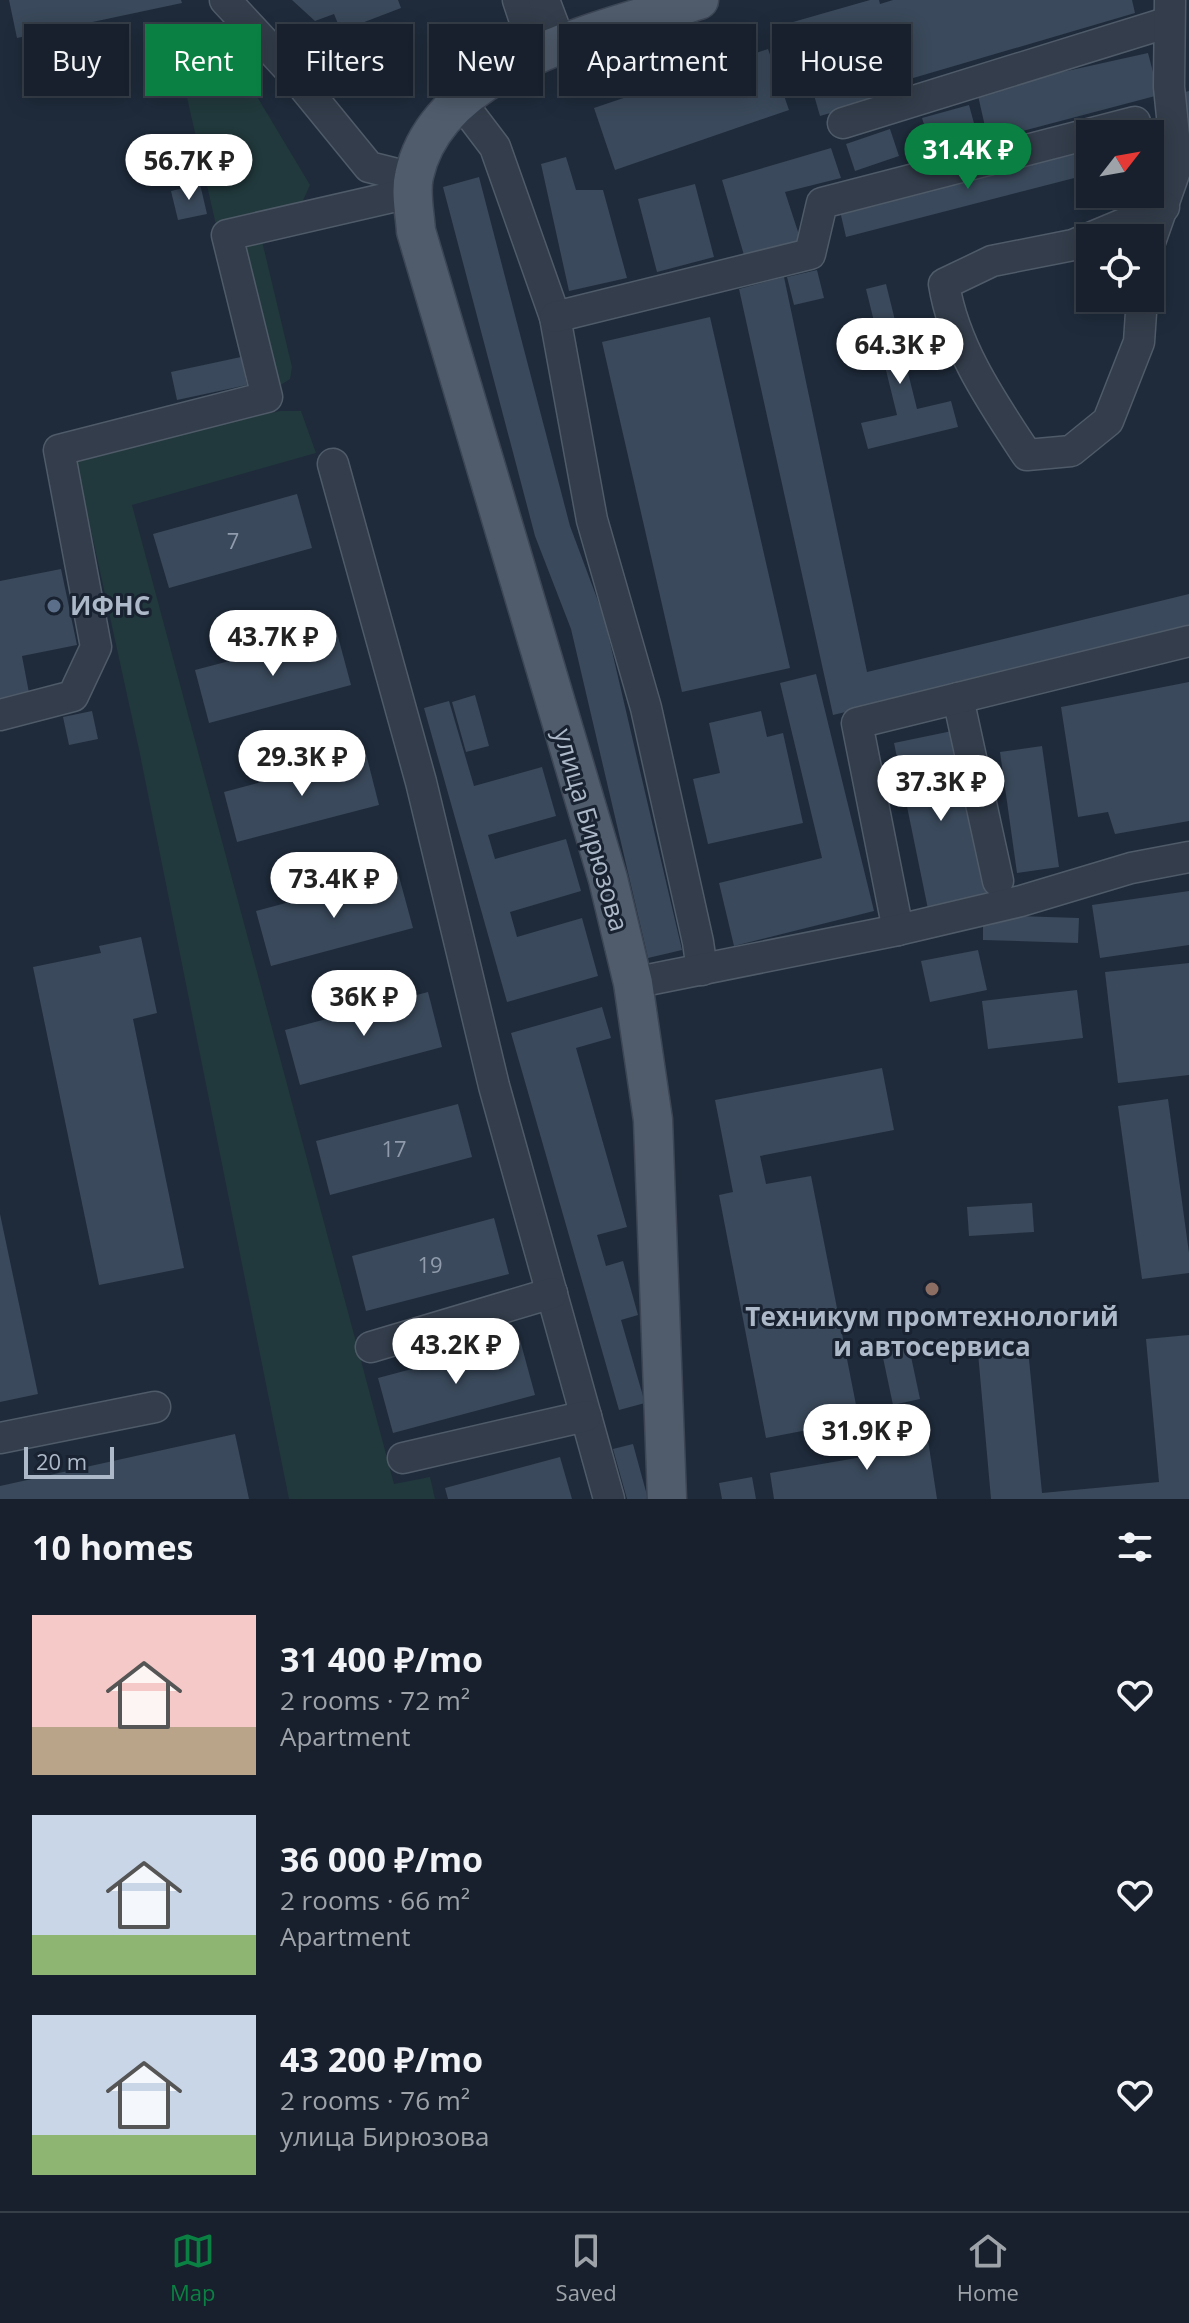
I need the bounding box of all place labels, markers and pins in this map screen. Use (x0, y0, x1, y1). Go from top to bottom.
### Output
pin: 31.4K ₽ (894, 123, 1042, 191)
pin: 56.7K ₽ (115, 134, 263, 202)
pin: 64.3K ₽ (826, 318, 974, 386)
place label: ИФНС (70, 587, 150, 623)
marker: ИФНС (45, 597, 63, 615)
pin: 43.7K ₽ (199, 610, 347, 678)
pin: 29.3K ₽ (228, 730, 376, 798)
pin: 37.3K ₽ (867, 755, 1015, 823)
pin: 73.4K ₽ (260, 852, 408, 920)
pin: 36K ₽ (308, 970, 420, 1038)
marker: Техникум промтехнологий и автосервиса (923, 1280, 941, 1298)
place label: Техникум промтехнологий и автосервиса (745, 1298, 1119, 1364)
pin: 43.2K ₽ (382, 1318, 530, 1386)
pin: 31.9K ₽ (793, 1404, 941, 1472)

